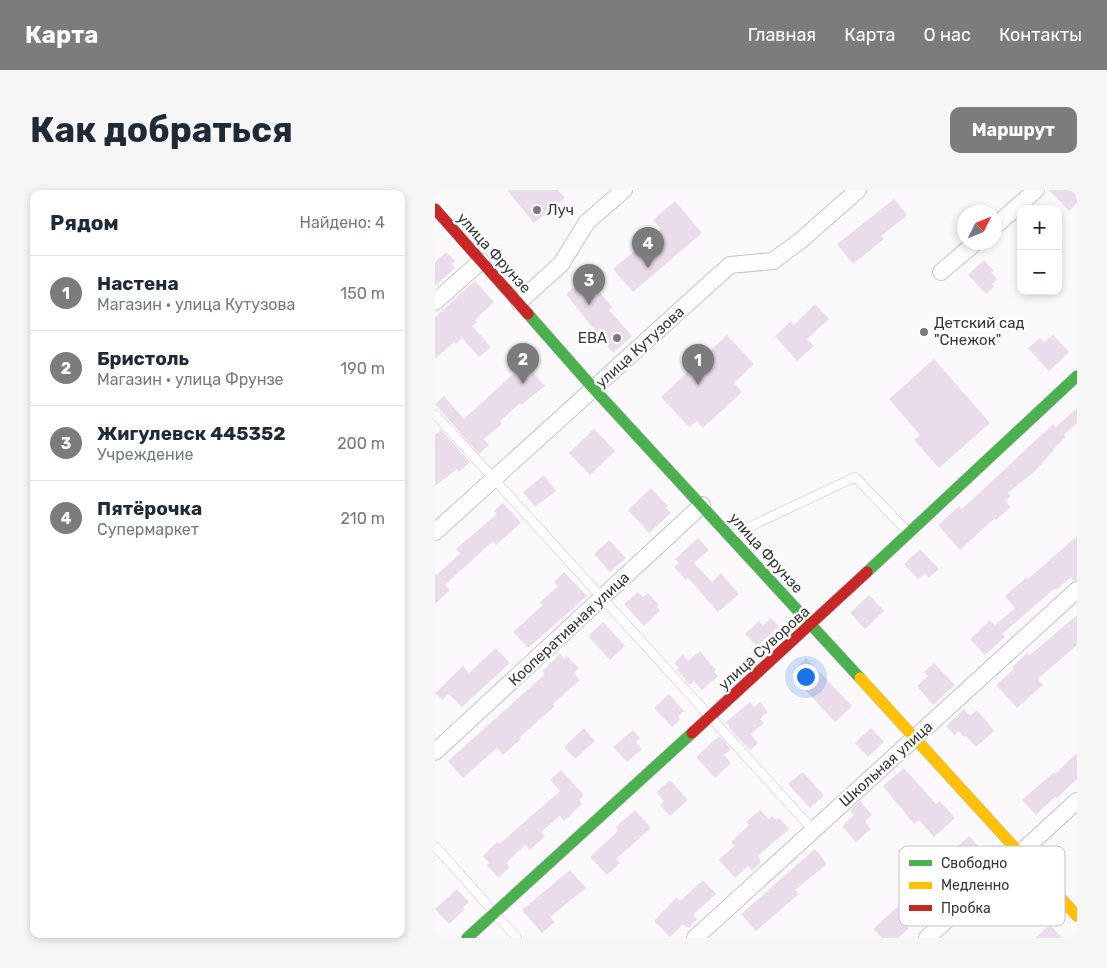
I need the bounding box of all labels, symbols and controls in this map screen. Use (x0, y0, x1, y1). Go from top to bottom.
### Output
text: Карта (25, 21, 98, 49)
text: Главная (748, 24, 816, 46)
text: Карта (844, 24, 896, 46)
text: О нас (924, 24, 971, 46)
text: Контакты (999, 24, 1082, 46)
button: Маршрут (950, 107, 1077, 153)
text: Как добраться (30, 109, 293, 151)
place label: Луч (547, 201, 574, 219)
marker: Луч (531, 204, 543, 216)
north arrow (957, 205, 1002, 250)
map controls (1017, 205, 1062, 295)
button: + (1017, 205, 1062, 250)
street label: улица Фрунзе (453, 209, 535, 297)
text: Рядом (50, 210, 119, 235)
text: Найдено: 4 (300, 213, 385, 232)
pin: 4 (632, 227, 664, 268)
button: − (1017, 250, 1062, 295)
pin: 3 (573, 264, 605, 305)
text: Настена (97, 272, 179, 295)
text: 1 (62, 284, 70, 303)
text: 150 m (340, 284, 385, 303)
text: Магазин · улица Кутузова (97, 295, 295, 314)
street label: улица Кутузова (592, 303, 688, 391)
place label: Детский сад "Снежок" (934, 314, 1025, 349)
marker: Детский сад "Снежок" (918, 326, 930, 338)
place label: ЕВА (578, 329, 607, 347)
marker: ЕВА (611, 332, 623, 344)
pin: 2 (507, 343, 539, 384)
pin: 1 (682, 344, 714, 385)
text: Бристоль (97, 347, 189, 370)
text: 2 (61, 359, 71, 378)
text: 190 m (340, 359, 385, 378)
text: Магазин · улица Фрунзе (97, 370, 284, 389)
text: Жигулевск 445352 (97, 422, 286, 445)
text: 3 (61, 434, 71, 453)
text: 200 m (337, 434, 385, 453)
text: Учреждение (97, 445, 194, 464)
text: Пятёрочка (97, 497, 202, 520)
text: 4 (61, 509, 71, 528)
text: 210 m (340, 509, 385, 528)
street label: улица Фрунзе (725, 509, 807, 597)
text: Супермаркет (97, 520, 199, 539)
street label: Кооперативная улица (505, 568, 633, 690)
street label: улица Суворова (715, 602, 813, 694)
your location (793, 664, 819, 690)
street label: Школьная улица (836, 717, 936, 811)
legend (899, 846, 1065, 926)
text: Свободно (941, 855, 1007, 872)
text: Медленно (941, 877, 1009, 894)
text: Пробка (941, 900, 991, 917)

